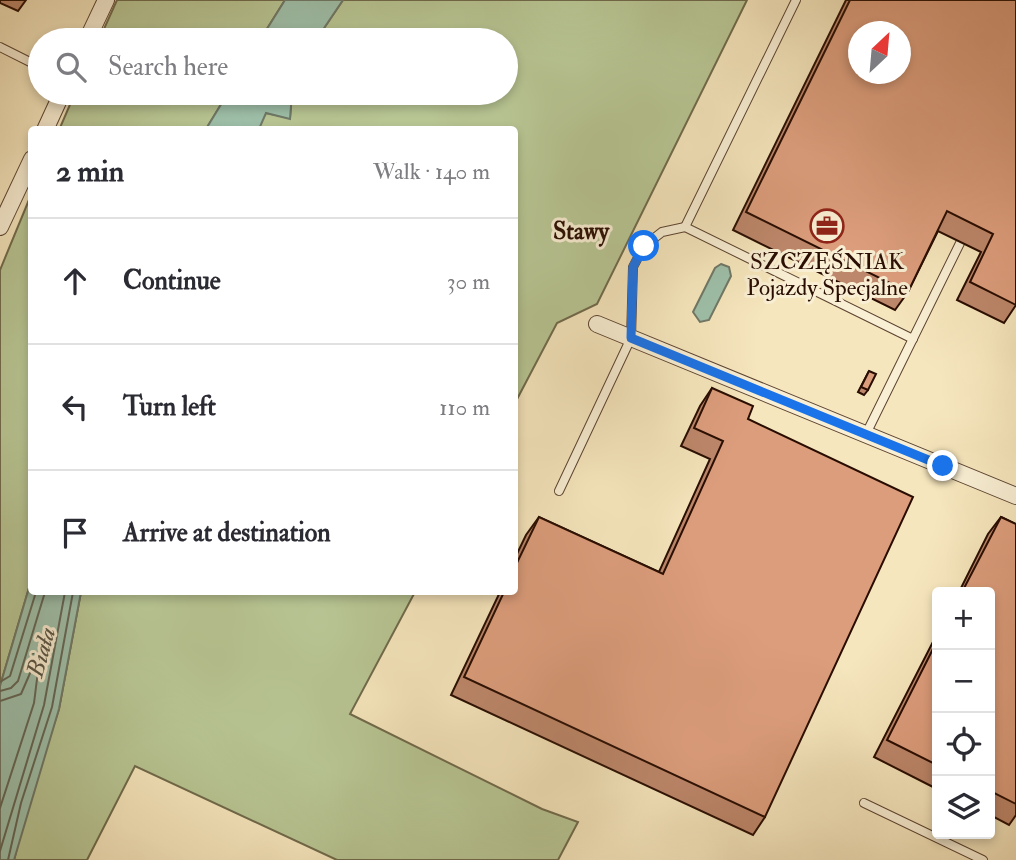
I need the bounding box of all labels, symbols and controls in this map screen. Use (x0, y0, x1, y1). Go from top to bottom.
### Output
north arrow (848, 21, 911, 84)
search box (28, 28, 518, 105)
icon: search (52, 48, 90, 86)
text: Search here (108, 51, 228, 83)
text: 2 min (56, 153, 124, 190)
text: Walk · 140 m (373, 157, 490, 186)
office icon: SZCZĘŚNIAK Pojazdy Specjalne (808, 207, 846, 245)
district label: Stawy (553, 216, 610, 247)
route start (628, 230, 659, 261)
place label: SZCZĘŚNIAK Pojazdy Specjalne (746, 247, 908, 303)
icon: ahead (56, 262, 94, 300)
text: Continue (123, 265, 221, 297)
text: 30 m (447, 267, 490, 296)
icon: left (56, 388, 94, 426)
text: Turn left (123, 391, 216, 423)
text: 110 m (439, 393, 490, 422)
route end (927, 450, 958, 481)
icon: arrive (56, 514, 94, 552)
text: Arrive at destination (123, 517, 331, 549)
map controls (932, 587, 995, 839)
button: + (932, 587, 995, 650)
water label: Biała (19, 624, 63, 682)
button: − (932, 650, 995, 713)
button: locate (932, 713, 995, 776)
button: layers (932, 776, 995, 839)

